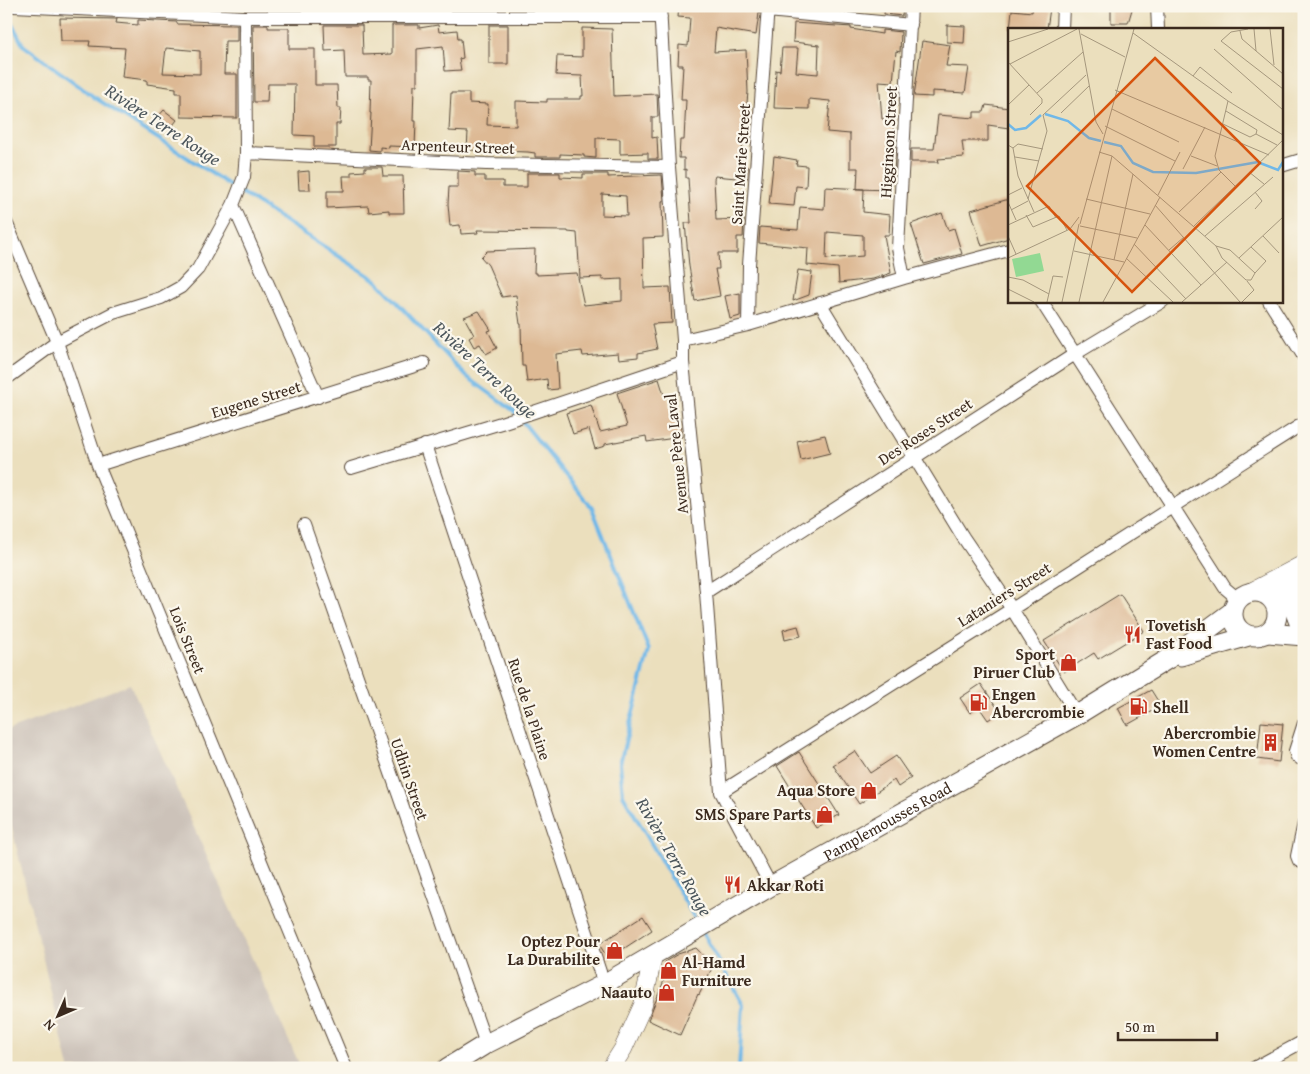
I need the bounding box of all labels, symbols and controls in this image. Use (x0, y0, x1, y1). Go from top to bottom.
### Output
inset map (1008, 28, 1282, 302)
water label: Rivière Terre Rouge (99, 76, 227, 172)
street label: Higginson Street (873, 85, 903, 199)
street label: Saint Marie Street (724, 102, 756, 225)
street label: Arpenteur Street (401, 132, 516, 160)
water label: Rivière Terre Rouge (427, 314, 543, 425)
street label: Eugene Street (208, 374, 304, 424)
street label: Des Roses Street (873, 391, 977, 471)
street label: Avenue Père Laval (658, 392, 694, 515)
street label: Lataniers Street (952, 555, 1056, 632)
street label: Lois Street (164, 603, 213, 678)
place label: Tovetish Fast Food (1146, 613, 1213, 655)
restaurant icon: Tovetish Fast Food (1122, 624, 1142, 644)
place label: Sport Piruer Club (974, 642, 1055, 684)
shop icon: Sport Piruer Club (1059, 653, 1079, 673)
street label: Rue de la Plaine (502, 655, 558, 763)
place label: Engen Abercrombie (992, 682, 1084, 724)
fuel station icon: Engen Abercrombie (968, 693, 988, 713)
place label: Shell (1153, 695, 1189, 719)
fuel station icon: Shell (1129, 697, 1149, 717)
place label: Abercrombie Women Centre (1153, 721, 1256, 763)
building icon: Abercrombie Women Centre (1260, 732, 1280, 752)
street label: Udhin Street (385, 735, 435, 824)
street label: Pamplemousses Road (819, 775, 956, 866)
place label: Aqua Store (777, 778, 855, 802)
shop icon: Aqua Store (859, 780, 879, 800)
water label: Rivière Terre Rouge (629, 791, 719, 921)
place label: SMS Spare Parts (695, 802, 811, 826)
shop icon: SMS Spare Parts (815, 804, 835, 824)
place label: Akkar Roti (747, 873, 824, 897)
restaurant icon: Akkar Roti (723, 875, 743, 895)
place label: Optez Pour La Durabilite (507, 929, 601, 971)
shop icon: Optez Pour La Durabilite (604, 940, 624, 960)
place label: Al-Hamd Furniture (682, 950, 752, 992)
shop icon: Al-Hamd Furniture (658, 961, 678, 981)
place label: Naauto (601, 980, 652, 1004)
shop icon: Naauto (656, 982, 676, 1002)
north arrow (32, 992, 82, 1042)
scale bar (1118, 1009, 1216, 1041)
text: N (38, 1014, 59, 1036)
text: 50 m (1125, 1016, 1156, 1037)

